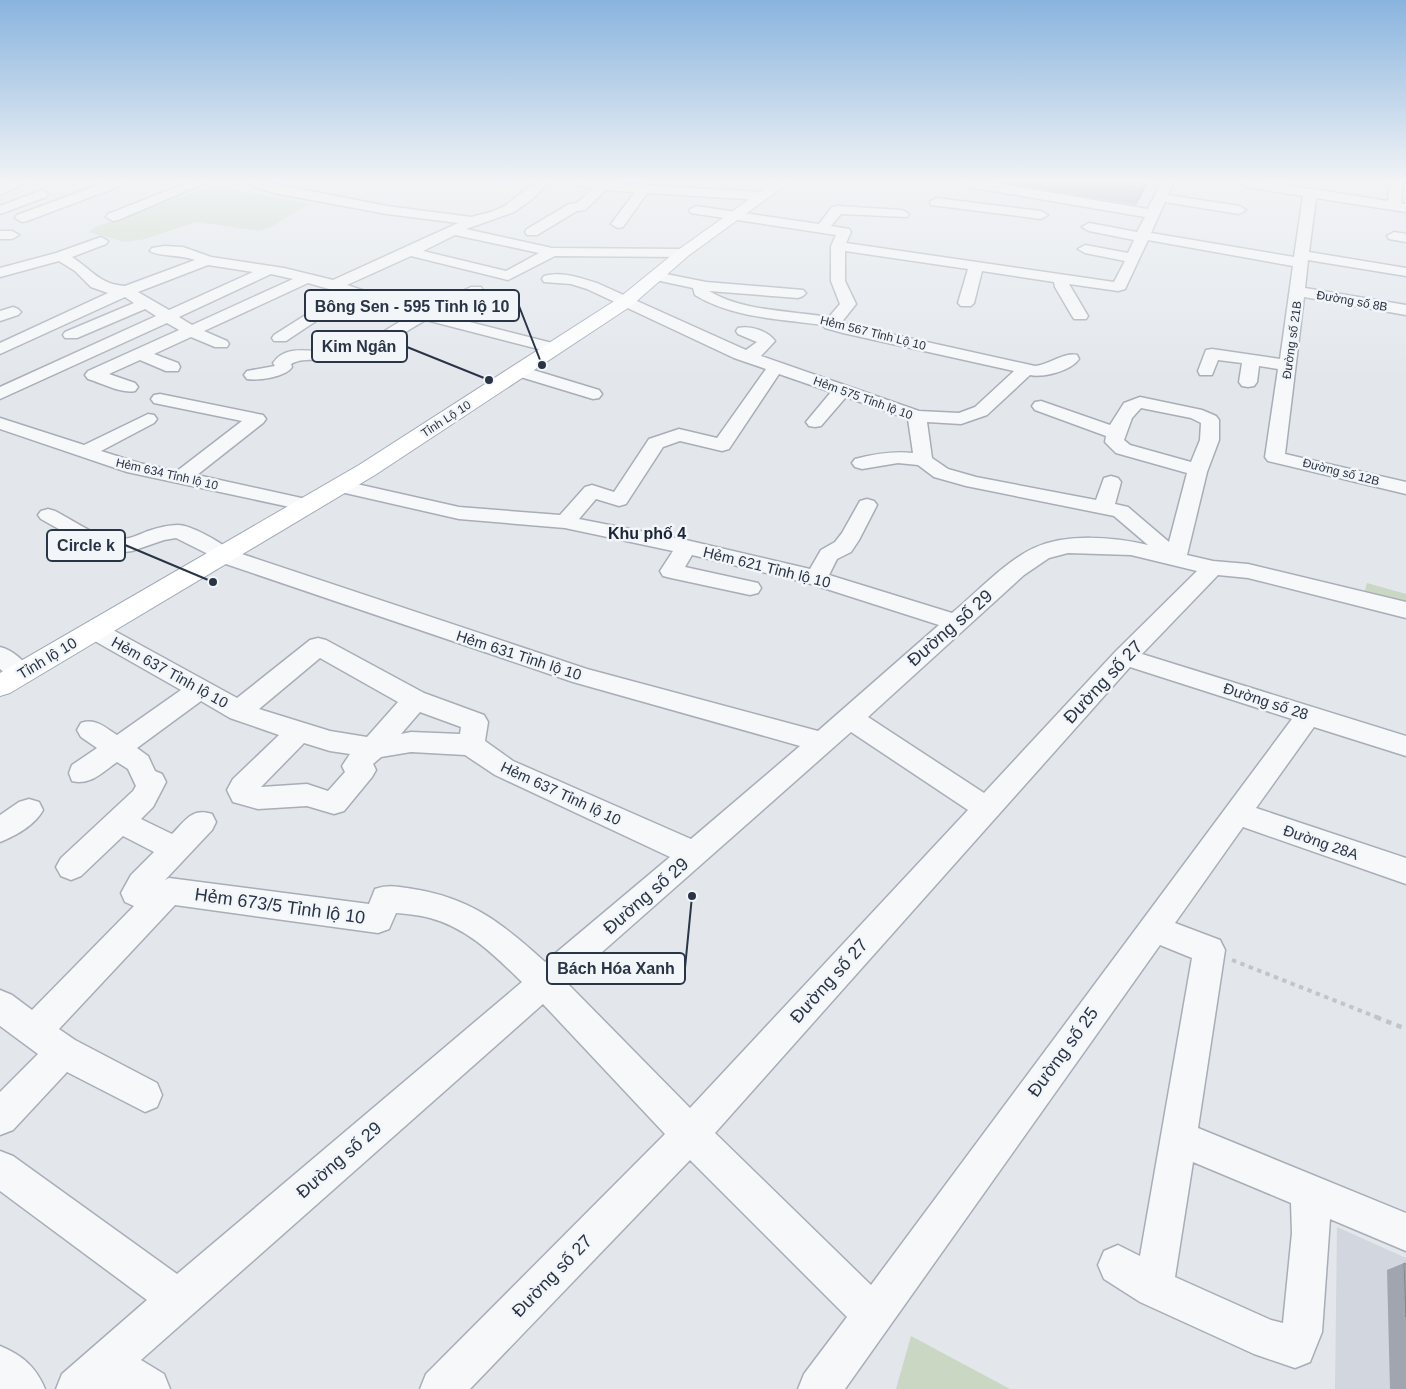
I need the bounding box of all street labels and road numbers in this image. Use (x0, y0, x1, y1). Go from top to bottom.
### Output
street label: Đường số 8B (1315, 288, 1389, 314)
street label: Đường số 21B (1280, 300, 1304, 380)
street label: Hẻm 567 Tỉnh Lộ 10 (819, 313, 928, 353)
street label: Hẻm 575 Tỉnh lộ 10 (811, 374, 915, 423)
street label: Tỉnh Lộ 10 (418, 398, 474, 440)
street label: Hẻm 634 Tỉnh lộ 10 (115, 455, 220, 493)
street label: Đường số 12B (1301, 456, 1381, 488)
street label: Hẻm 621 Tỉnh lộ 10 (702, 543, 832, 591)
street label: Đường số 29 (903, 586, 997, 670)
street label: Hẻm 631 Tỉnh lộ 10 (454, 627, 584, 683)
street label: Hẻm 637 Tỉnh lộ 10 (109, 633, 231, 711)
street label: Tỉnh lộ 10 (14, 634, 80, 682)
street label: Đường số 27 (1060, 636, 1146, 728)
street label: Đường số 28 (1221, 679, 1311, 723)
street label: Hẻm 637 Tỉnh lộ 10 (498, 758, 624, 828)
street label: Đường 28A (1281, 821, 1361, 863)
street label: Đường số 29 (599, 854, 693, 938)
street label: Hẻm 673/5 Tỉnh lộ 10 (194, 884, 366, 928)
street label: Đường số 27 (786, 935, 872, 1027)
street label: Đường số 25 (1024, 1003, 1102, 1101)
street label: Đường số 29 (292, 1118, 386, 1202)
street label: Đường số 27 (508, 1231, 596, 1321)

